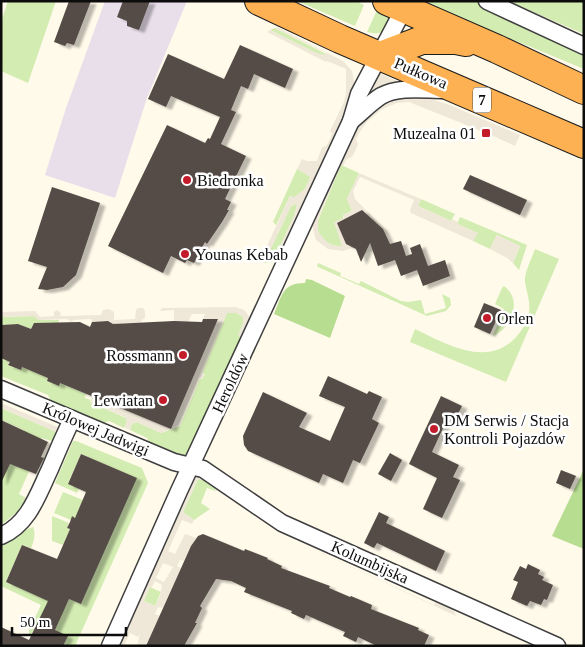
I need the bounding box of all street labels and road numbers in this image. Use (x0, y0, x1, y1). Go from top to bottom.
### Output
street label: Pułkowa (392, 54, 450, 92)
road number: 7 (473, 88, 491, 112)
street label: Heroldów (209, 350, 251, 416)
street label: Królowej Jadwigi (40, 399, 152, 460)
street label: Kolumbijska (328, 537, 411, 587)

